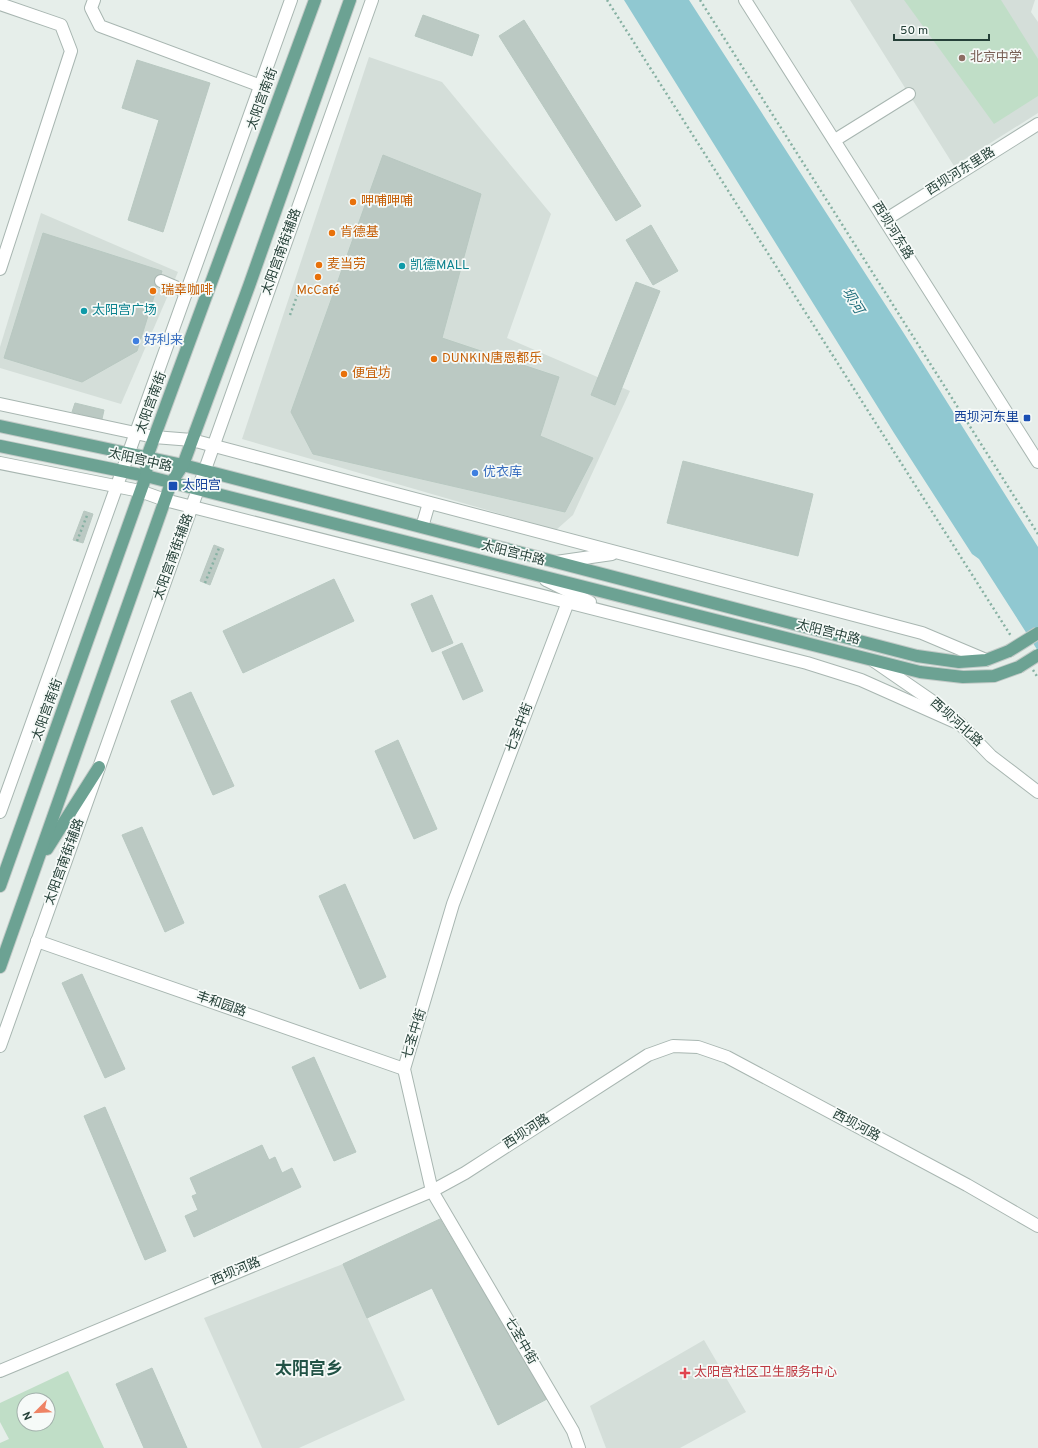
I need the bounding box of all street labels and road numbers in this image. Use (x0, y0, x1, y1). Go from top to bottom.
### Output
street label: 太阳宫南街 (244, 66, 282, 132)
street label: 西坝河东里路 (924, 145, 998, 199)
street label: 西坝河东路 (868, 199, 916, 263)
street label: 太阳宫南街辅路 (259, 207, 305, 297)
street label: 太阳宫南街 (133, 370, 171, 436)
street label: 太阳宫中路 (107, 446, 173, 476)
street label: 太阳宫南街辅路 (151, 512, 197, 602)
street label: 太阳宫中路 (480, 538, 546, 570)
street label: 太阳宫中路 (795, 617, 861, 649)
street label: 太阳宫南街 (29, 677, 67, 743)
street label: 西坝河北路 (926, 695, 986, 751)
street label: 七圣中街 (503, 701, 537, 755)
street label: 太阳宫南街辅路 (42, 817, 88, 907)
street label: 丰和园路 (194, 989, 248, 1021)
street label: 七圣中街 (400, 1007, 430, 1061)
street label: 西坝河路 (829, 1107, 883, 1145)
street label: 西坝河路 (501, 1111, 553, 1153)
street label: 西坝河路 (209, 1254, 263, 1290)
street label: 七圣中街 (500, 1314, 540, 1368)

